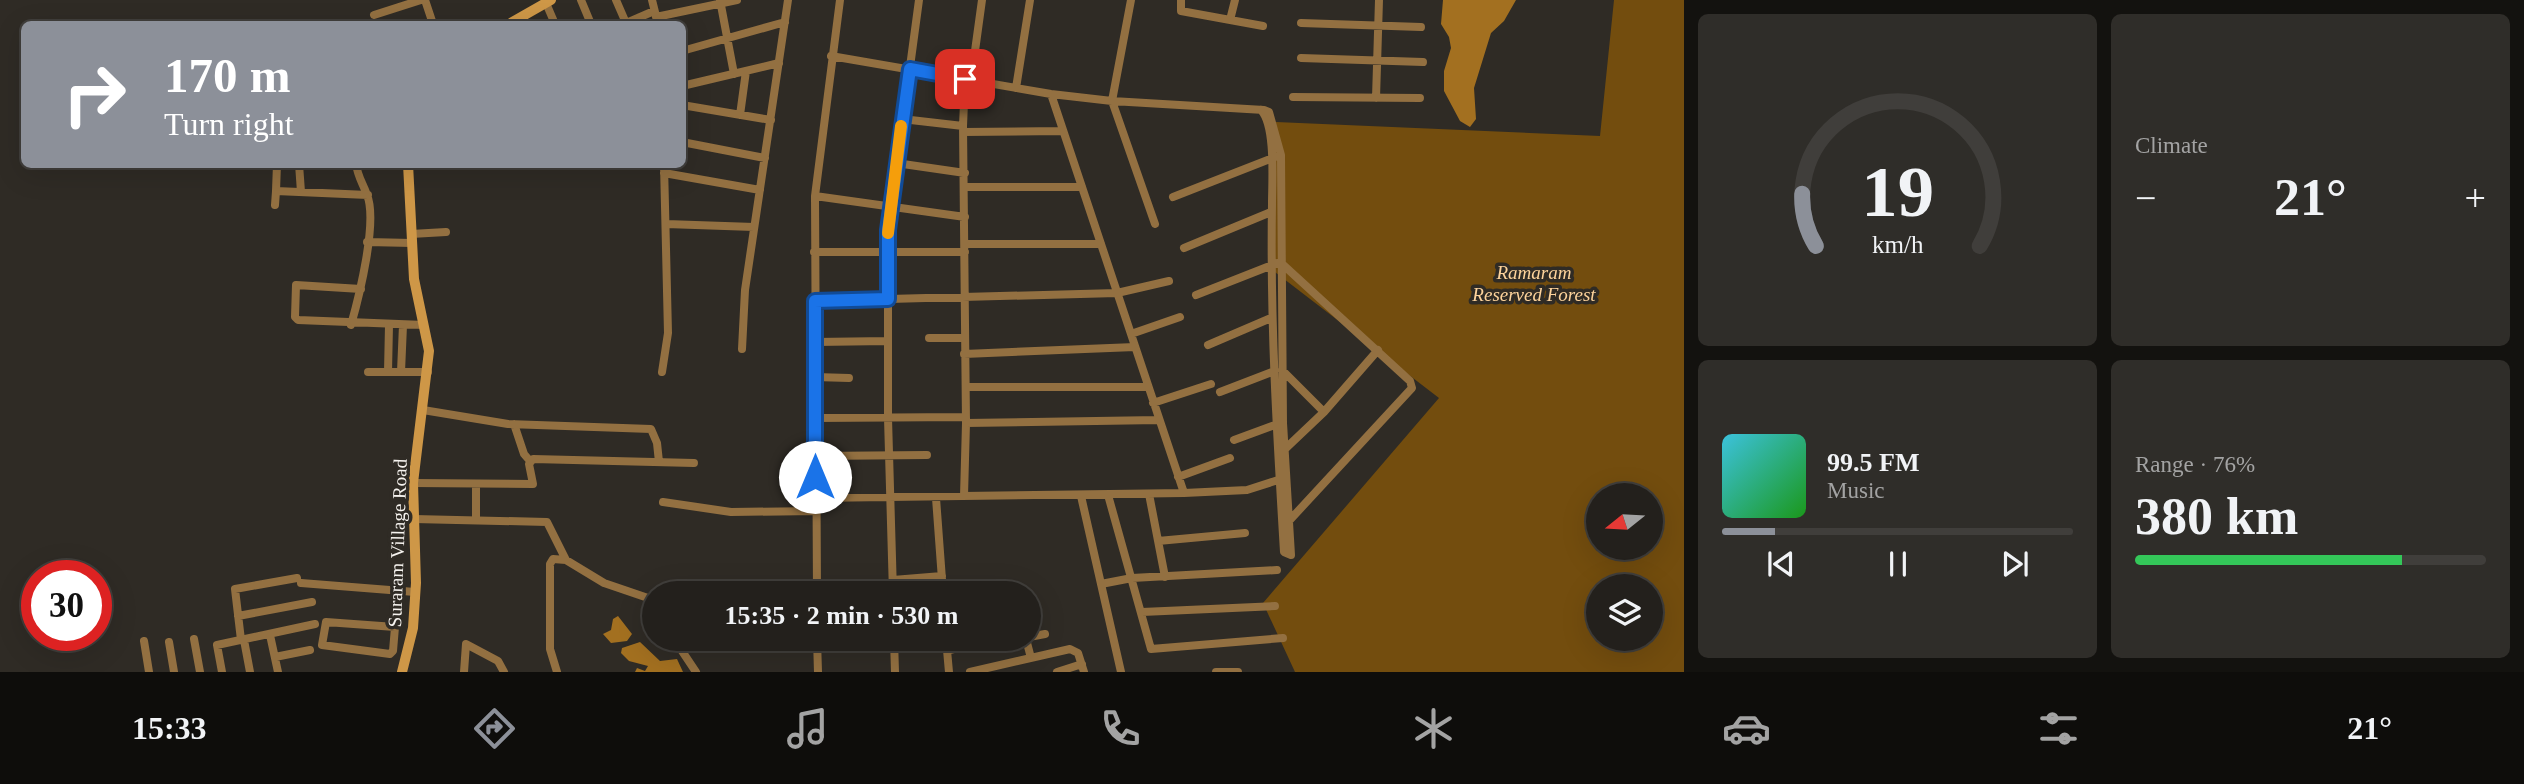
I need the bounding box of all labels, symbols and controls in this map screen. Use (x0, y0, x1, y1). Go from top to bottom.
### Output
text: 170 m (164, 48, 291, 103)
icon: right (49, 49, 140, 140)
pin (935, 49, 995, 109)
icon: arrive (946, 60, 984, 98)
text: Turn right (164, 106, 294, 142)
text: Climate (2135, 133, 2208, 158)
text: 19 (1861, 151, 1934, 232)
text: 21° (2274, 169, 2347, 226)
text: − (2135, 177, 2156, 219)
text: + (2465, 177, 2486, 219)
text: km/h (1872, 231, 1924, 258)
park label: Ramaram Reserved Forest (1471, 262, 1596, 305)
position arrow (778, 440, 852, 514)
text: 99.5 FM (1827, 448, 1919, 477)
text: Range · 76% (2135, 452, 2255, 477)
street label: Suraram Village Road (384, 458, 411, 628)
text: Music (1827, 478, 1885, 503)
north arrow (1586, 483, 1662, 560)
map controls (1586, 483, 1663, 651)
text: 380 km (2135, 488, 2298, 545)
icon: previous (1762, 545, 1800, 583)
icon: pause (1879, 545, 1917, 583)
icon: next (1996, 545, 2034, 583)
speed limit sign: 30 (21, 560, 112, 651)
button: layers (1586, 574, 1663, 651)
text: 15:35 · 2 min · 530 m (725, 601, 959, 630)
icon: directions (470, 704, 519, 753)
icon: music (783, 704, 832, 753)
icon: phone (1096, 704, 1145, 753)
icon: climate (1409, 704, 1458, 753)
icon: car (1722, 704, 1771, 753)
icon: filters (2034, 704, 2083, 753)
text: 15:33 (132, 710, 207, 746)
text: 21° (2347, 710, 2392, 746)

